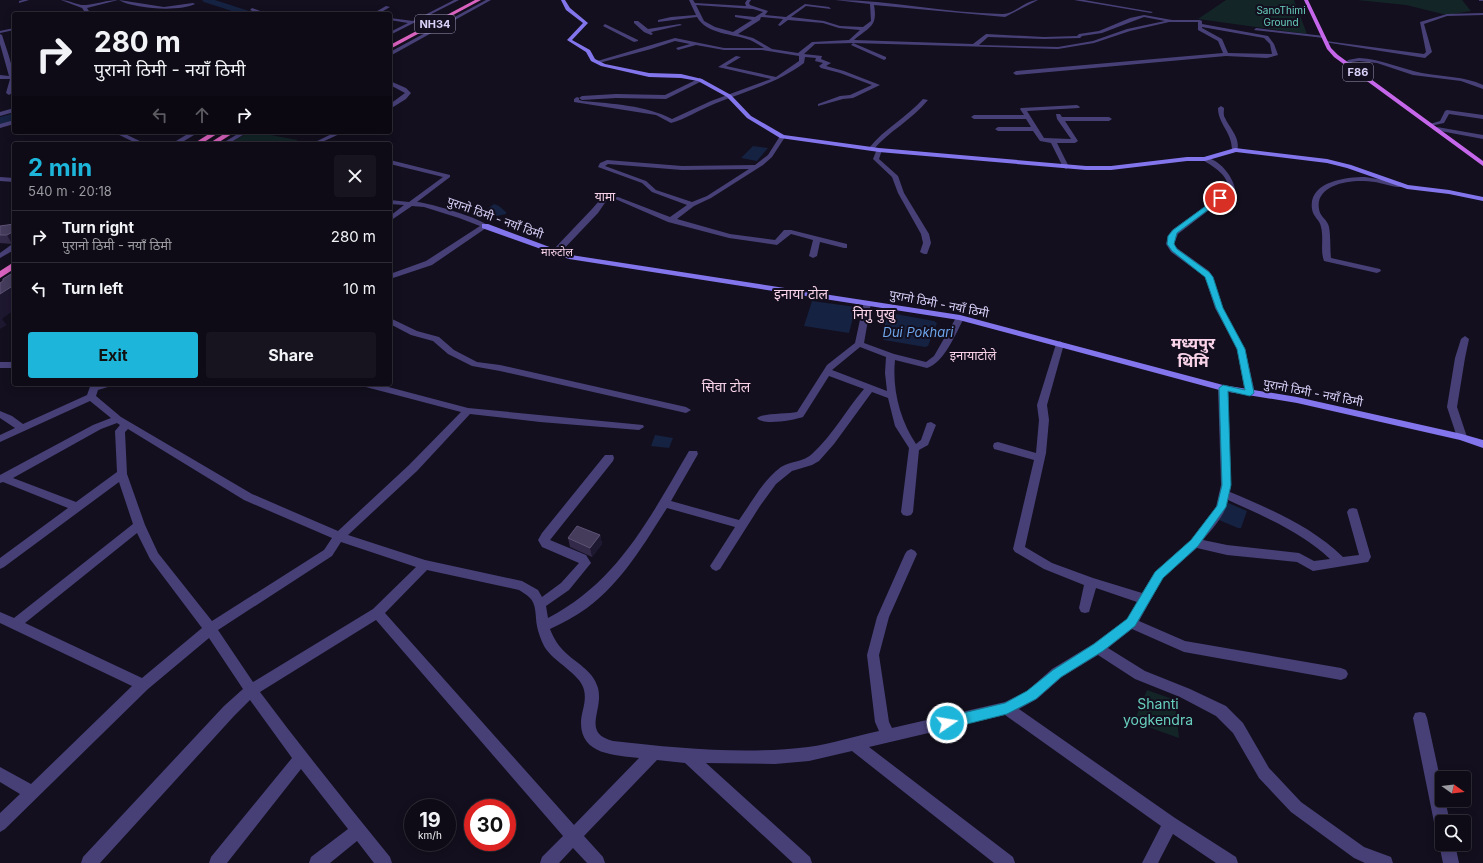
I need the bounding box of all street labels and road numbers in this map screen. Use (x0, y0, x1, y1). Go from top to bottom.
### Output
road number: NH34 (415, 15, 455, 33)
road number: F86 (1343, 63, 1373, 81)
street label: पुरानो ठिमी - नयाँ ठिमी (445, 193, 546, 243)
street label: पुरानो ठिमी - नयाँ ठिमी (888, 287, 991, 322)
street label: पुरानो ठिमी - नयाँ ठिमी (1262, 376, 1365, 411)

